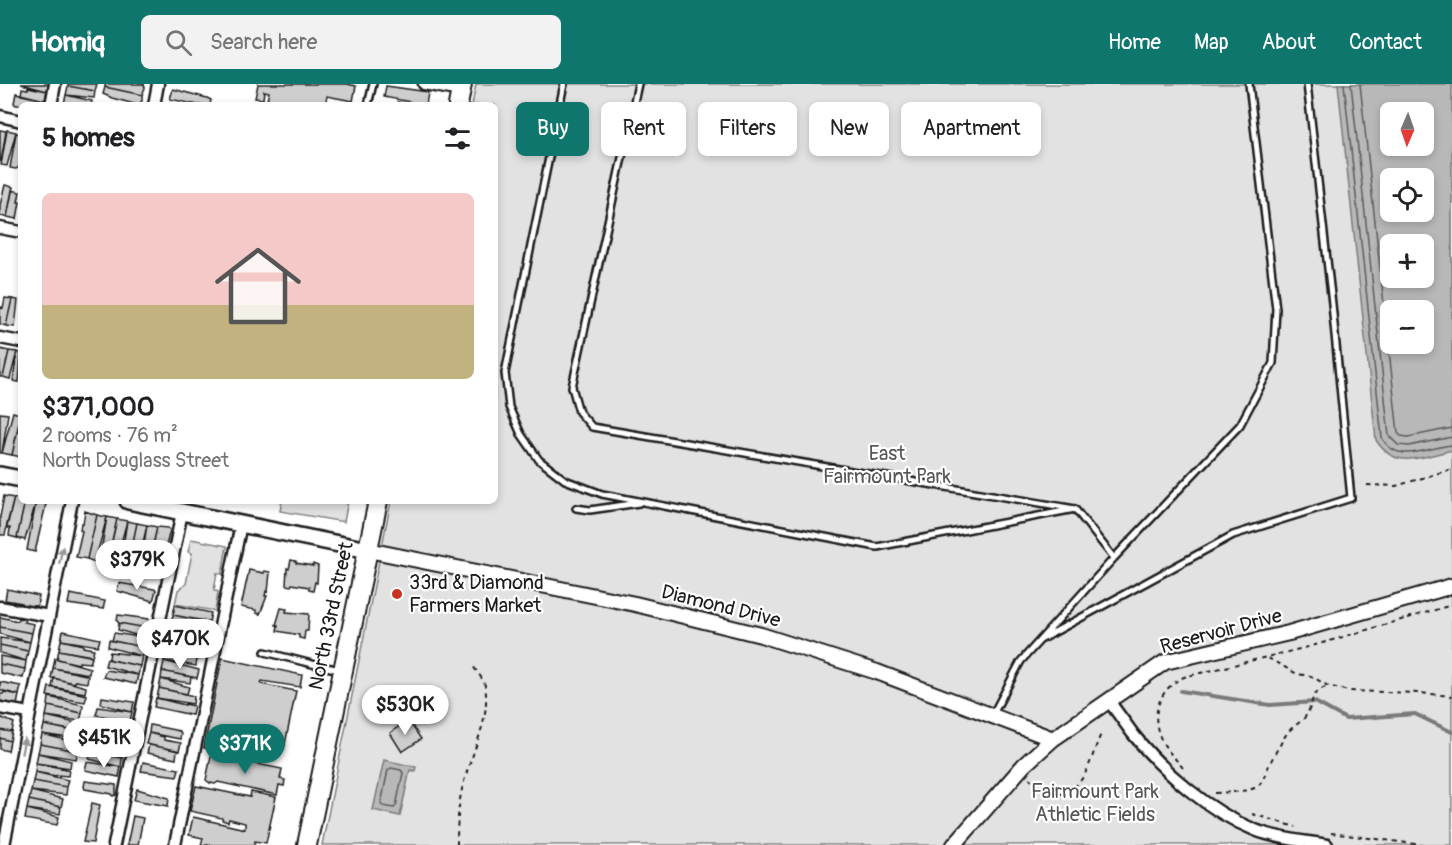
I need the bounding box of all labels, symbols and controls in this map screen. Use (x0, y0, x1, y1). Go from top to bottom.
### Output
search box (141, 15, 561, 69)
text: Homiq (30, 25, 105, 60)
icon: search (162, 26, 195, 59)
text: Search here (210, 28, 317, 56)
text: Home (1108, 29, 1161, 56)
text: Map (1194, 29, 1229, 56)
text: About (1262, 29, 1316, 56)
text: Contact (1349, 29, 1422, 56)
chip: Buy (516, 102, 589, 156)
chip: Rent (601, 102, 686, 156)
chip: Filters (698, 102, 797, 156)
chip: New (809, 102, 889, 156)
chip: Apartment (901, 102, 1041, 156)
north arrow (1380, 102, 1434, 156)
map controls (1380, 102, 1434, 354)
text: 5 homes (42, 122, 135, 154)
icon: filters (441, 122, 474, 155)
button: locate (1380, 168, 1434, 222)
icon: home (204, 232, 312, 340)
button: + (1380, 234, 1434, 288)
button: − (1380, 300, 1434, 354)
text: $371,000 (42, 391, 154, 423)
text: 2 rooms · 76 m² (42, 423, 178, 448)
park label: East Fairmount Park (823, 441, 952, 489)
text: North Douglass Street (42, 448, 229, 473)
street label: North 33rd Street (303, 539, 359, 692)
pin: $379K (95, 540, 179, 591)
one-way arrow (57, 545, 66, 564)
text: $379K (110, 547, 164, 572)
place label: 33rd & Diamond Farmers Market (409, 570, 544, 618)
street label: Diamond Drive (659, 579, 783, 633)
marker: 33rd & Diamond Farmers Market (390, 587, 404, 601)
street label: Reservoir Drive (1157, 603, 1285, 659)
pin: $470K (138, 619, 222, 670)
text: $470K (151, 626, 209, 651)
pin: $530K (363, 685, 447, 736)
text: $530K (376, 692, 434, 717)
pin: $451K (62, 718, 146, 769)
pin: $371K (203, 724, 287, 775)
text: $451K (77, 725, 131, 750)
text: $371K (219, 731, 271, 756)
one-way arrow (19, 737, 28, 756)
park label: Fairmount Park Athletic Fields (1031, 779, 1160, 827)

